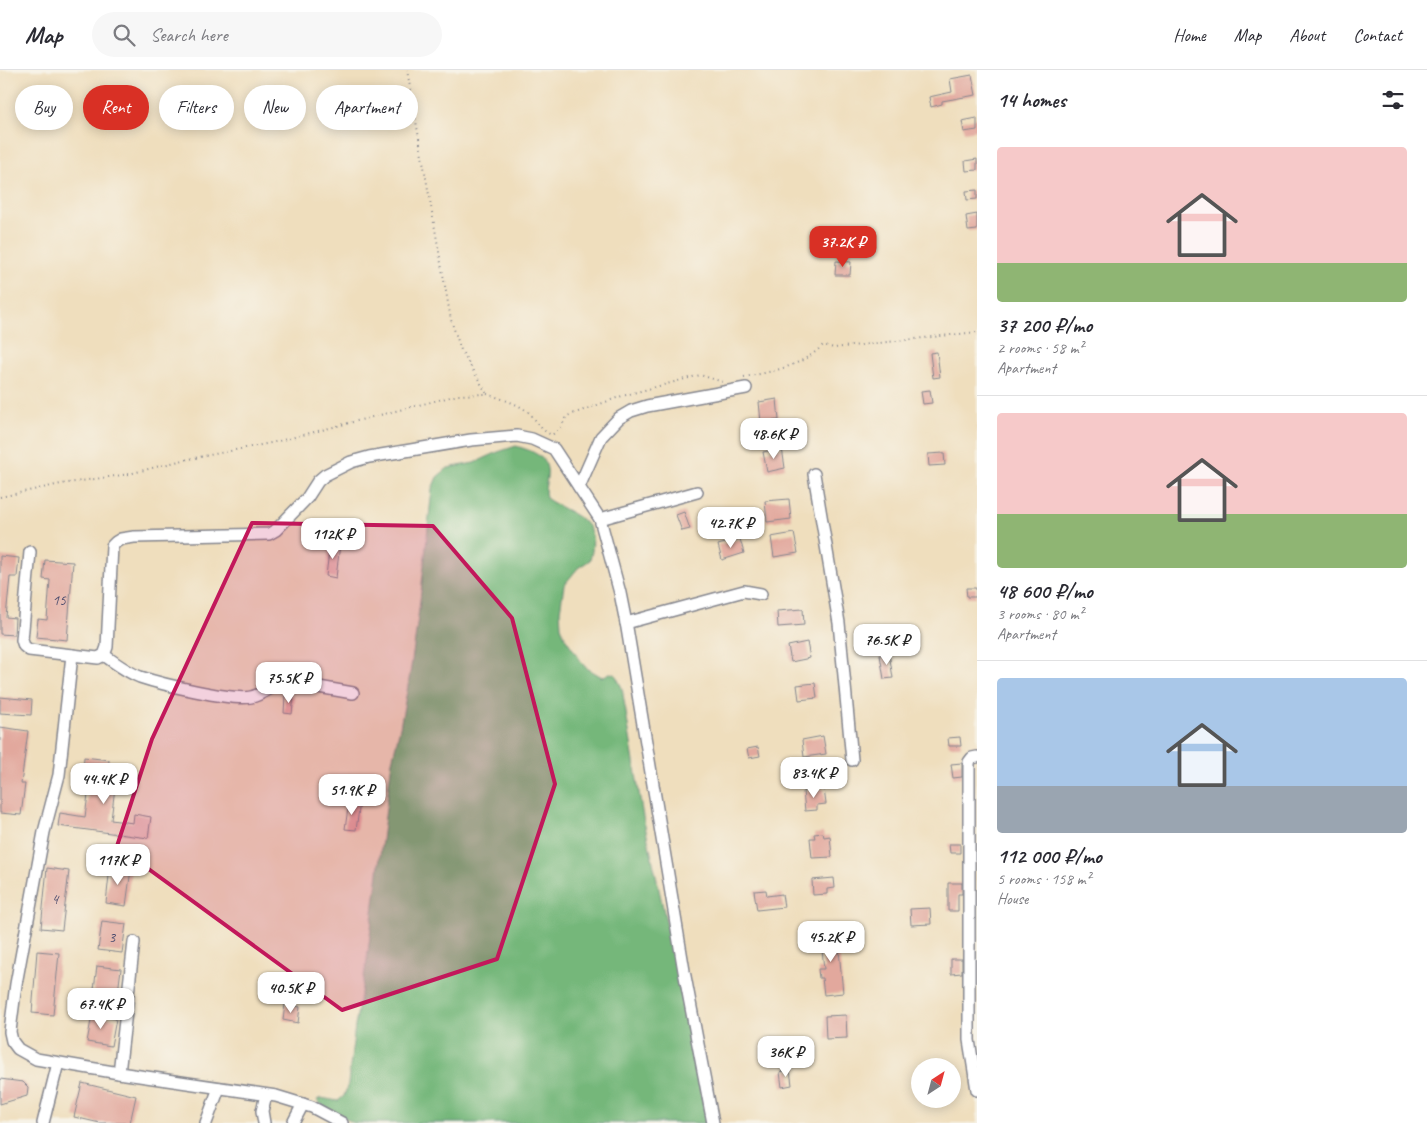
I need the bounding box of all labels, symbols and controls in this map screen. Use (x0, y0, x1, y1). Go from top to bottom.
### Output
search box (92, 12, 442, 57)
text: Map (25, 20, 62, 50)
icon: search (110, 21, 138, 49)
text: Search here (150, 23, 228, 47)
text: Home (1173, 24, 1206, 46)
text: Map (1234, 24, 1261, 46)
text: About (1289, 24, 1325, 46)
text: Contact (1353, 24, 1402, 46)
chip: Buy (15, 85, 73, 130)
chip: Rent (83, 85, 149, 130)
chip: Filters (159, 85, 234, 130)
chip: New (244, 85, 306, 130)
chip: Apartment (316, 85, 418, 130)
icon: filters (1379, 86, 1407, 114)
text: 14 homes (997, 87, 1066, 113)
icon: home (1157, 180, 1247, 270)
pin: 37.2K ₽ (797, 226, 889, 268)
text: 37.2K ₽ (821, 232, 865, 252)
text: 37 200 ₽/mo (997, 312, 1092, 338)
text: 2 rooms · 58 m² (997, 338, 1083, 358)
text: Apartment (997, 358, 1056, 378)
pin: 48.6K ₽ (728, 418, 820, 460)
text: 48.6K ₽ (751, 424, 797, 444)
icon: home (1157, 445, 1247, 535)
pin: 42.7K ₽ (685, 506, 777, 549)
text: 42.7K ₽ (709, 513, 753, 533)
pin: 112K ₽ (292, 518, 374, 560)
text: 112K ₽ (312, 524, 354, 544)
text: 48 600 ₽/mo (997, 578, 1093, 604)
house number: 15 (52, 591, 67, 610)
text: 3 rooms · 80 m² (997, 604, 1083, 624)
pin: 76.5K ₽ (841, 624, 933, 666)
text: Apartment (997, 624, 1056, 644)
text: 76.5K ₽ (864, 630, 910, 650)
pin: 75.5K ₽ (243, 662, 335, 704)
text: 75.5K ₽ (267, 668, 311, 688)
icon: home (1157, 710, 1247, 800)
pin: 83.4K ₽ (768, 756, 860, 799)
pin: 44.4K ₽ (58, 762, 150, 805)
text: 83.4K ₽ (791, 763, 837, 783)
text: 44.4K ₽ (81, 769, 127, 789)
pin: 51.9K ₽ (306, 774, 398, 816)
text: 51.9K ₽ (330, 780, 374, 800)
text: 112 000 ₽/mo (997, 843, 1102, 869)
pin: 117K ₽ (77, 844, 159, 886)
text: 117K ₽ (97, 850, 139, 870)
text: 5 rooms · 158 m² (997, 869, 1091, 889)
text: House (997, 889, 1028, 909)
house number: 4 (52, 890, 60, 909)
pin: 45.2K ₽ (785, 920, 877, 963)
text: 45.2K ₽ (809, 927, 853, 947)
house number: 3 (109, 928, 117, 947)
pin: 40.5K ₽ (245, 972, 337, 1014)
text: 40.5K ₽ (269, 978, 313, 998)
pin: 67.4K ₽ (55, 988, 147, 1030)
text: 67.4K ₽ (78, 994, 124, 1014)
pin: 36K ₽ (751, 1036, 821, 1078)
text: 36K ₽ (768, 1042, 804, 1062)
north arrow (911, 1058, 961, 1108)
map controls (911, 1058, 961, 1108)

